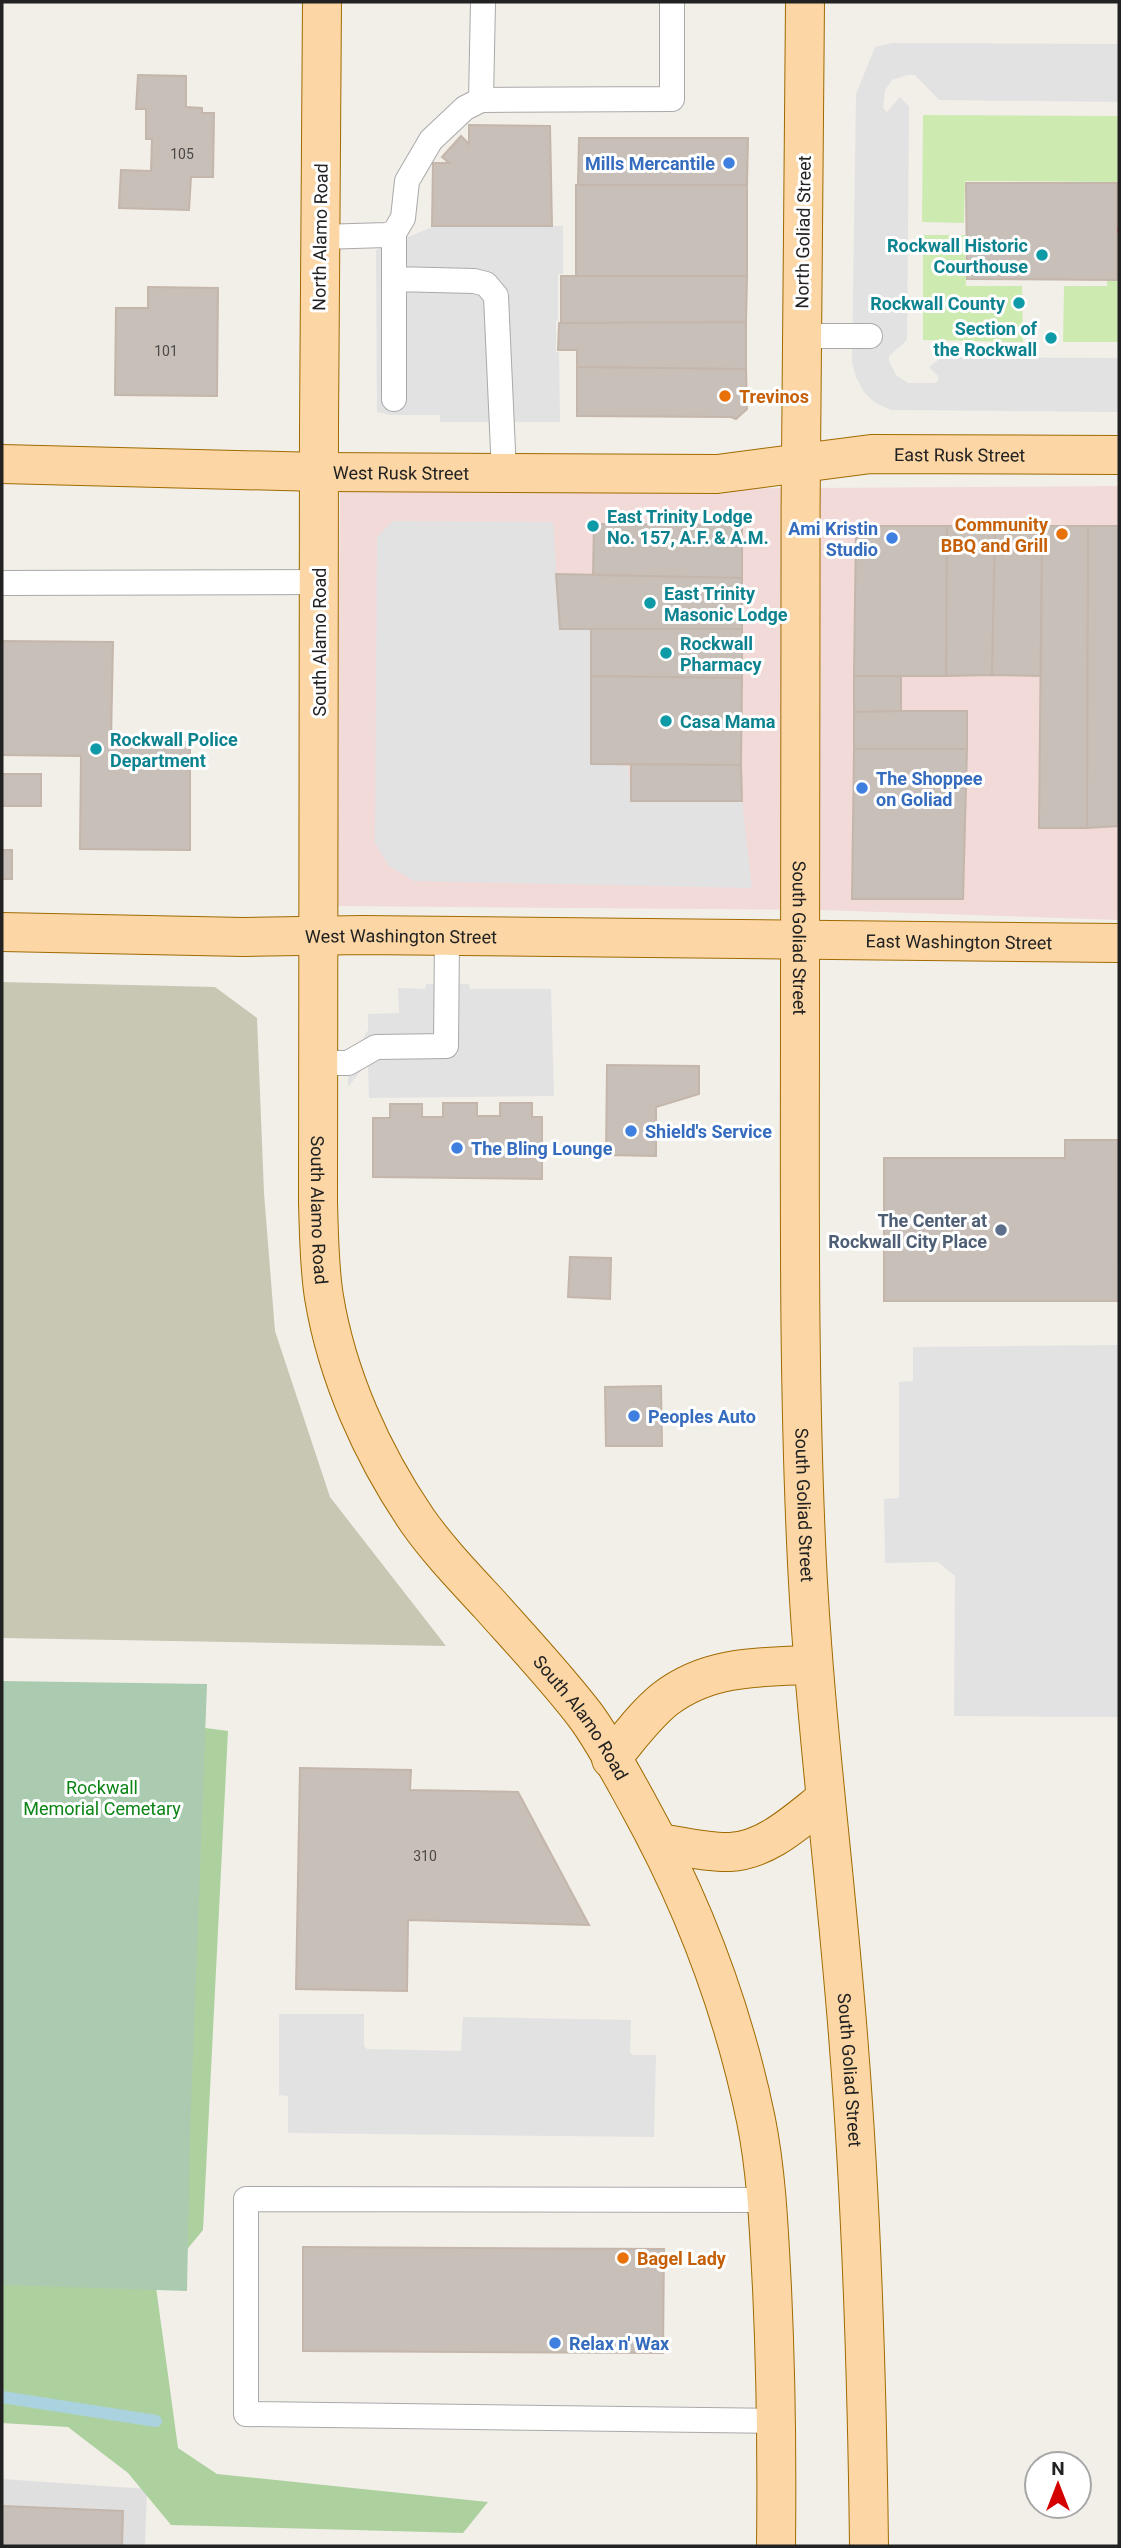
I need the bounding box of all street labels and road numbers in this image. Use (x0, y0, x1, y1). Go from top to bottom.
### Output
street label: North Goliad Street (791, 155, 815, 309)
street label: North Alamo Road (308, 163, 332, 311)
street label: East Rusk Street (894, 444, 1025, 465)
street label: West Rusk Street (333, 462, 469, 483)
street label: South Alamo Road (309, 568, 330, 716)
street label: South Goliad Street (789, 861, 811, 1015)
street label: West Washington Street (305, 924, 497, 947)
street label: East Washington Street (865, 930, 1052, 953)
street label: South Alamo Road (307, 1135, 333, 1285)
street label: South Goliad Street (792, 1428, 818, 1583)
street label: South Alamo Road (529, 1651, 633, 1783)
street label: South Goliad Street (834, 1992, 866, 2148)

